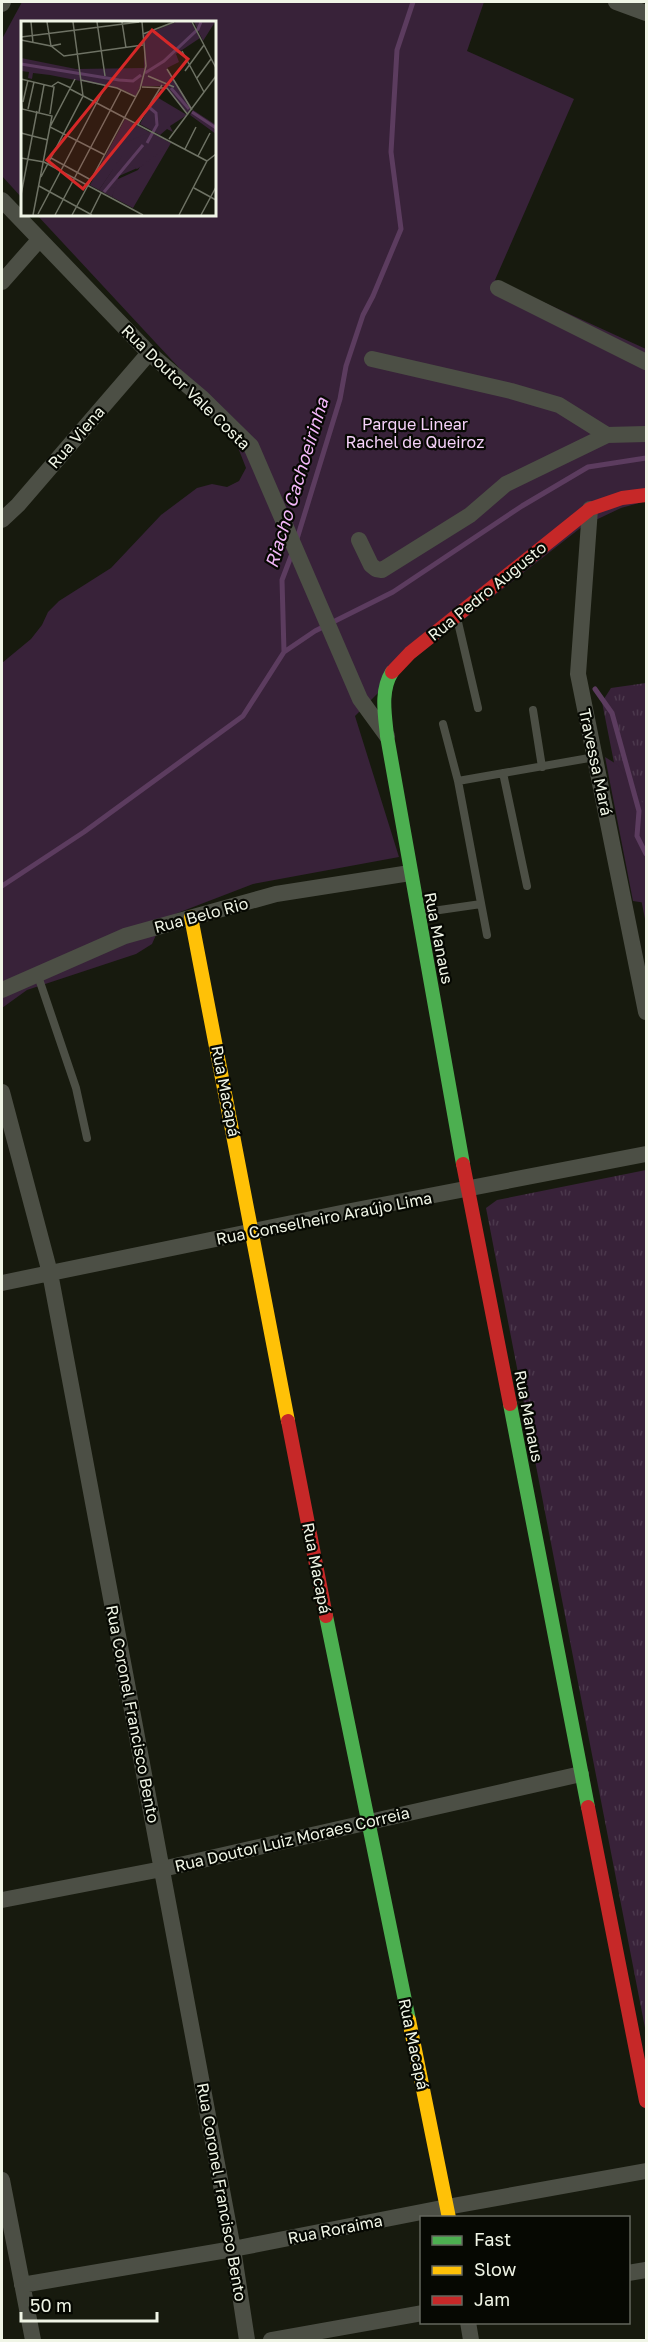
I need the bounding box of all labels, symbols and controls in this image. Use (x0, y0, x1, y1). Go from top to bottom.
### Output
inset map (21, 21, 216, 216)
street label: Rua Doutor Vale Costa (117, 320, 255, 454)
water label: Riacho Cachoeirinha (260, 394, 333, 571)
street label: Rua Viena (43, 402, 109, 472)
park label: Parque Linear Rachel de Queiroz (346, 414, 484, 452)
street label: Rua Pedro Augusto (424, 537, 550, 645)
street label: Travessa Mará (575, 707, 617, 817)
street label: Rua Manaus (420, 890, 458, 986)
street label: Rua Belo Rio (152, 893, 250, 937)
street label: Rua Macapá (207, 1044, 245, 1138)
street label: Rua Conselheiro Araújo Lima (214, 1187, 434, 1249)
street label: Rua Manaus (510, 1368, 548, 1464)
street label: Rua Macapá (298, 1521, 336, 1615)
street label: Rua Coronel Francisco Bento (102, 1603, 164, 1825)
street label: Rua Doutor Luiz Moraes Correia (173, 1802, 411, 1876)
street label: Rua Macapá (395, 1997, 433, 2091)
street label: Rua Coronel Francisco Bento (193, 2081, 251, 2303)
street label: Rua Roraima (286, 2210, 384, 2248)
legend (420, 2216, 630, 2324)
text: Fast (474, 2228, 511, 2250)
text: Slow (474, 2258, 517, 2280)
scale bar (21, 2285, 158, 2323)
text: Jam (474, 2288, 510, 2310)
text: 50 m (30, 2294, 72, 2316)

